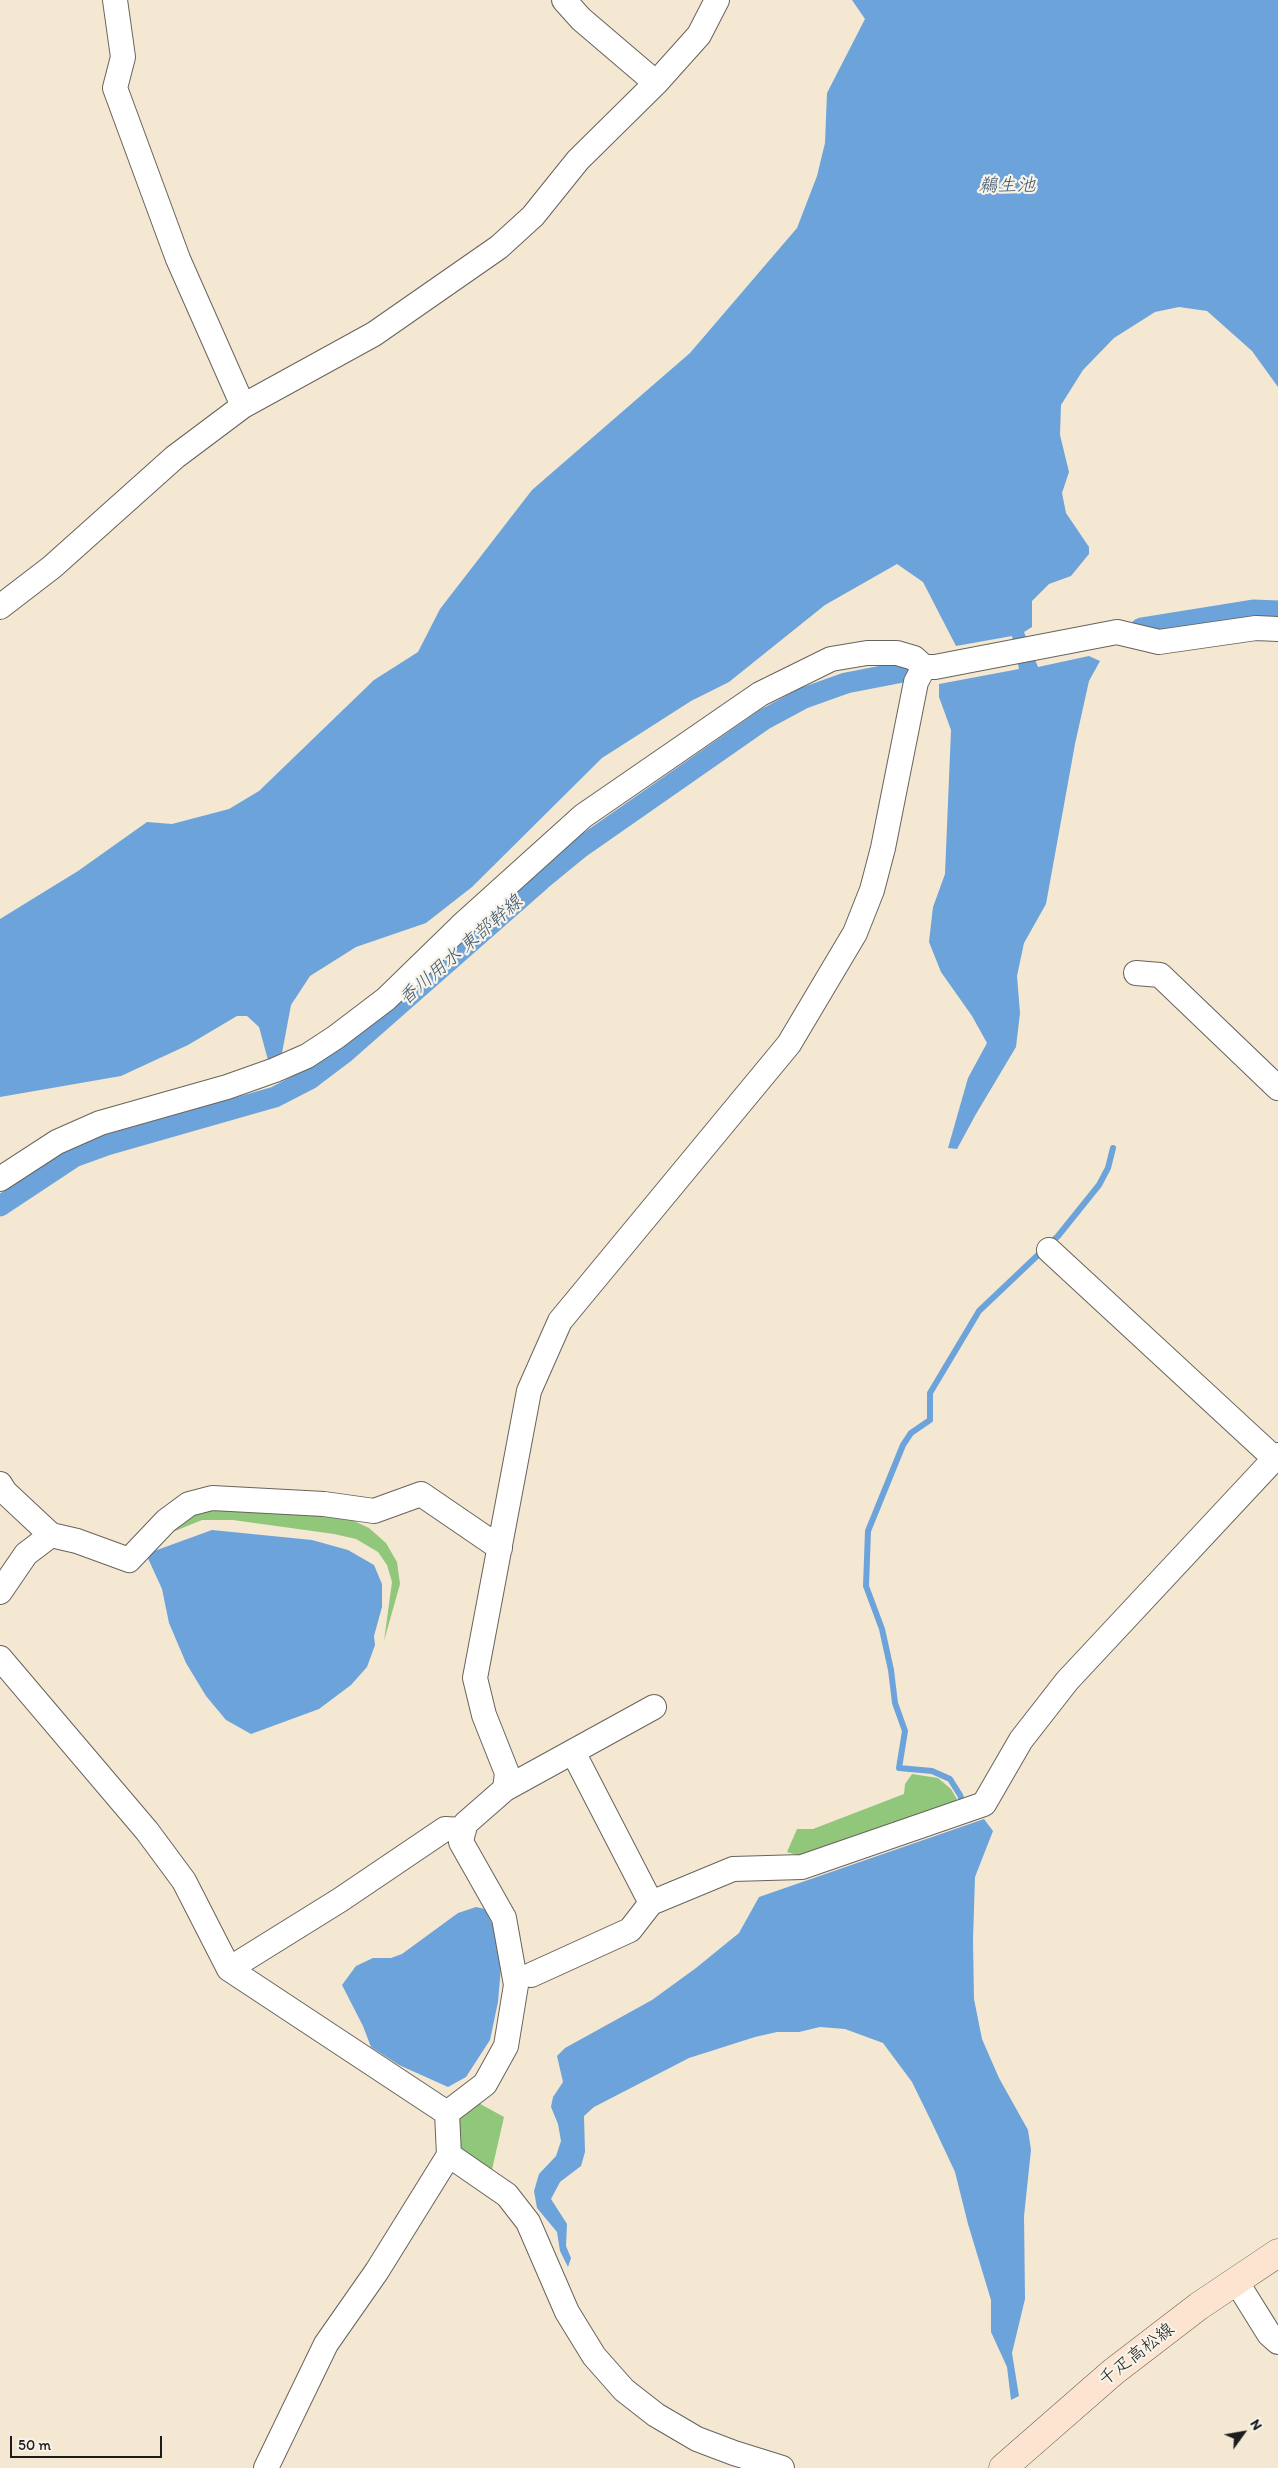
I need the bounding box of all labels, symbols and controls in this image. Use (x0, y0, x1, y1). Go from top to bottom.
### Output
water label: 鵜生池 (979, 175, 1035, 197)
water label: 香川用水 東部幹線 (395, 891, 527, 1011)
street label: 千疋高松線 (1095, 2319, 1179, 2391)
north arrow (1218, 2408, 1268, 2458)
text: N (1246, 2416, 1266, 2433)
scale bar (12, 2426, 165, 2458)
text: 50 m (18, 2436, 51, 2454)

